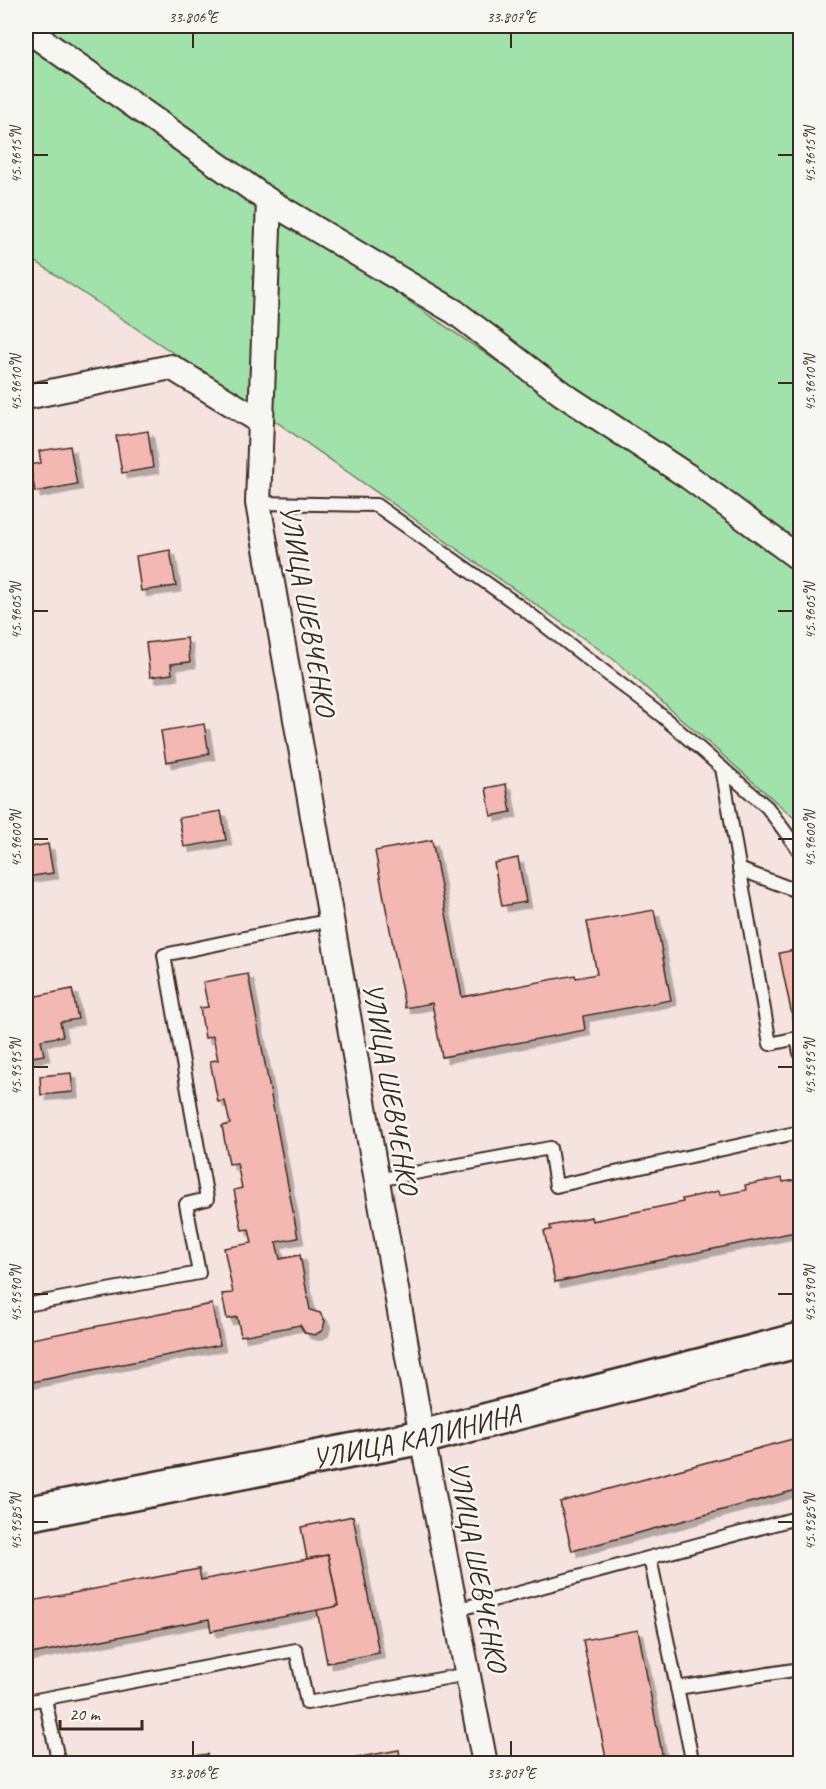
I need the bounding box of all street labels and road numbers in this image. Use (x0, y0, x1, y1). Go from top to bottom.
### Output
street label: УЛИЦА ШЕВЧЕНКО (272, 502, 344, 721)
street label: УЛИЦА ШЕВЧЕНКО (355, 980, 427, 1199)
street label: УЛИЦА КАЛИНИНА (309, 1395, 526, 1475)
street label: УЛИЦА ШЕВЧЕНКО (440, 1458, 516, 1677)

